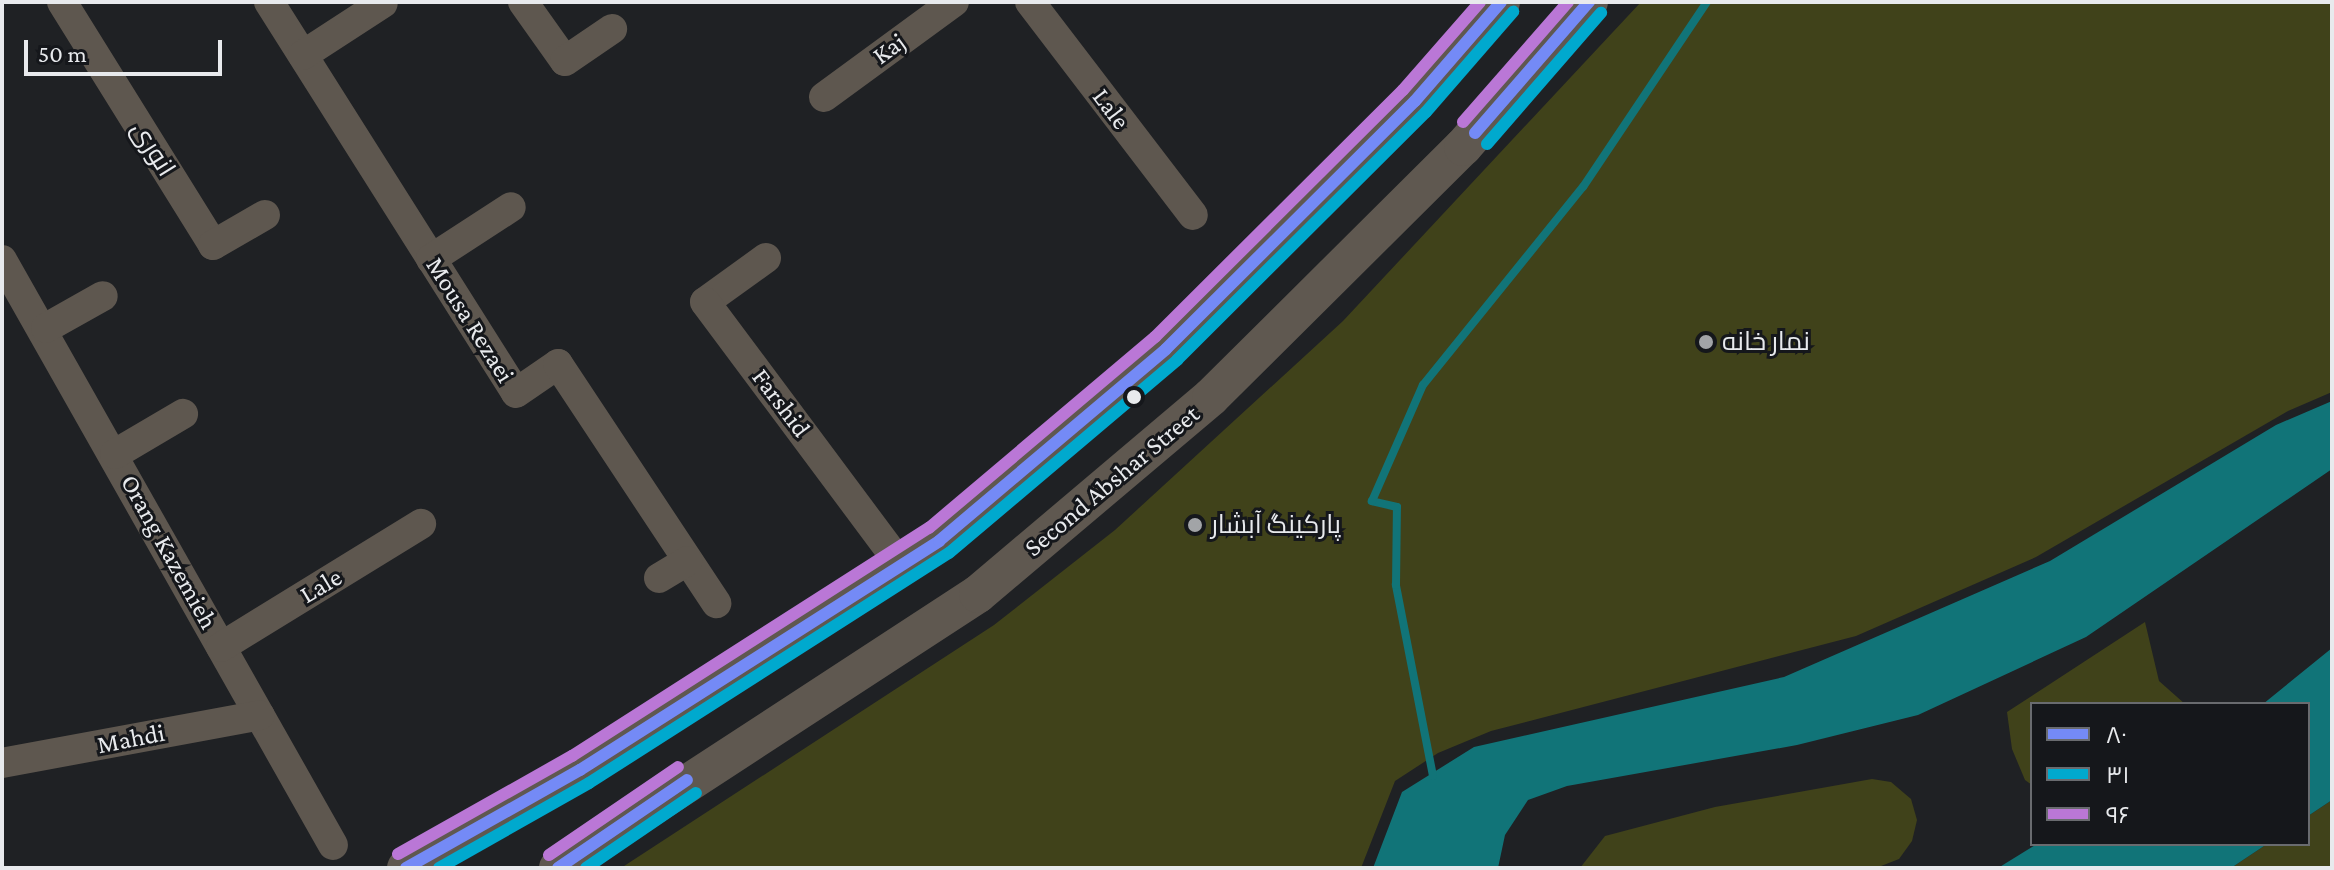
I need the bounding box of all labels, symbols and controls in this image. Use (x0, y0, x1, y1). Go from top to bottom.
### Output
scale bar (28, 24, 226, 74)
street label: Kaj (866, 27, 912, 71)
text: 50 m (38, 40, 87, 67)
street label: Lale (1086, 82, 1136, 136)
street label: انوری (124, 116, 182, 182)
street label: Mousa Rezaei (419, 251, 521, 389)
place label: نمار خانه (1722, 326, 1810, 358)
marker: نمار خانه (1697, 333, 1715, 351)
street label: Farshid (745, 362, 817, 444)
unlabelled marker (1126, 389, 1142, 405)
street label: Second Abshar Street (1018, 399, 1206, 563)
street label: Orang Kazemieh (114, 469, 224, 635)
place label: پارکینگ آبشار (1211, 509, 1341, 541)
marker: پارکینگ آبشار (1186, 516, 1204, 534)
street label: Lale (294, 561, 348, 611)
legend (2030, 702, 2310, 846)
street label: Mahdi (95, 717, 167, 761)
text: ۸۰ (2106, 721, 2127, 748)
text: ۳۱ (2106, 761, 2130, 788)
text: ۹۶ (2106, 801, 2130, 828)

